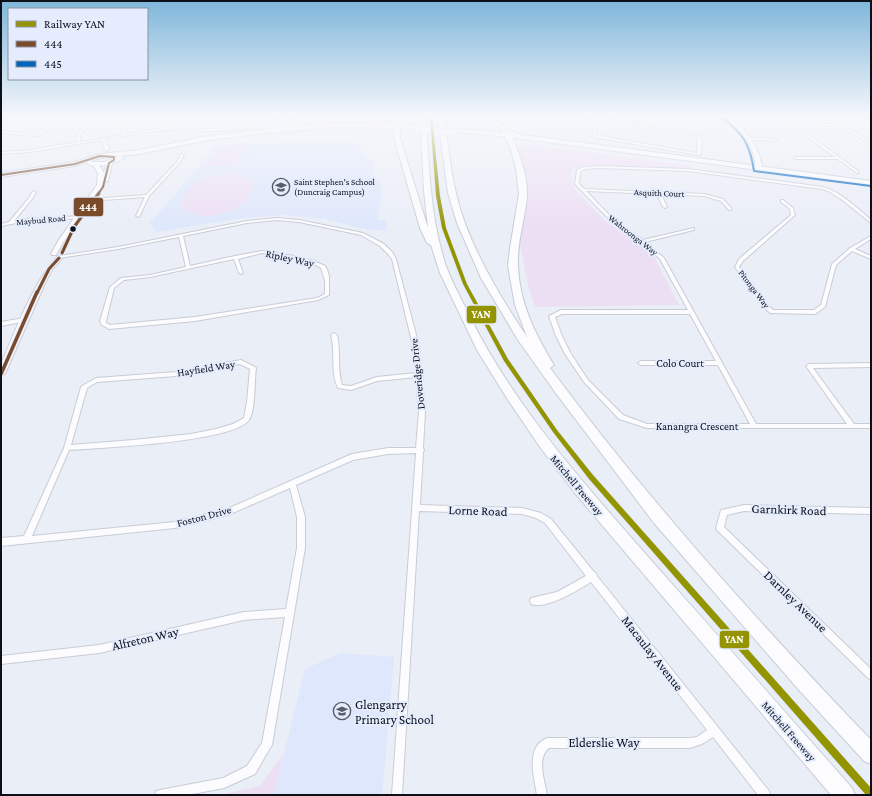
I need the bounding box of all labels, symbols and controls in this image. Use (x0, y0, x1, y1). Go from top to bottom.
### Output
legend (8, 8, 148, 80)
text: Railway YAN (44, 17, 105, 31)
text: 444 (44, 37, 62, 51)
text: 445 (44, 57, 62, 71)
school or university icon: Saint Stephen's School (Duncraig Campus) (271, 177, 291, 197)
place label: Saint Stephen's School (Duncraig Campus) (294, 177, 376, 198)
street label: Asquith Court (634, 187, 685, 199)
line badge: 444 (73, 197, 104, 217)
text: 444 (79, 201, 97, 213)
street label: Maybud Road (16, 213, 66, 227)
street label: Wahroonga Way (606, 213, 660, 258)
unlabelled marker (68, 224, 78, 234)
street label: Ripley Way (264, 247, 316, 270)
street label: Pitonga Way (736, 268, 772, 311)
line badge: YAN (466, 305, 497, 324)
text: YAN (471, 308, 491, 320)
street label: Doveridge Drive (407, 338, 428, 410)
street label: Hayfield Way (176, 357, 237, 379)
street label: Colo Court (656, 357, 704, 369)
street label: Kanangra Crescent (656, 420, 739, 433)
street label: Mitchell Freeway (547, 452, 606, 519)
street label: Garnkirk Road (751, 501, 827, 518)
street label: Lorne Road (448, 502, 508, 519)
street label: Foston Drive (175, 503, 233, 529)
street label: Darnley Avenue (761, 567, 831, 635)
street label: Macaulay Avenue (619, 613, 687, 694)
street label: Alfreton Way (110, 623, 181, 653)
line badge: YAN (719, 630, 750, 649)
text: YAN (724, 633, 744, 645)
place label: Glengarry Primary School (355, 697, 434, 727)
street label: Mitchell Freeway (759, 699, 819, 765)
school or university icon: Glengarry Primary School (332, 701, 352, 721)
street label: Elderslie Way (569, 735, 640, 750)

